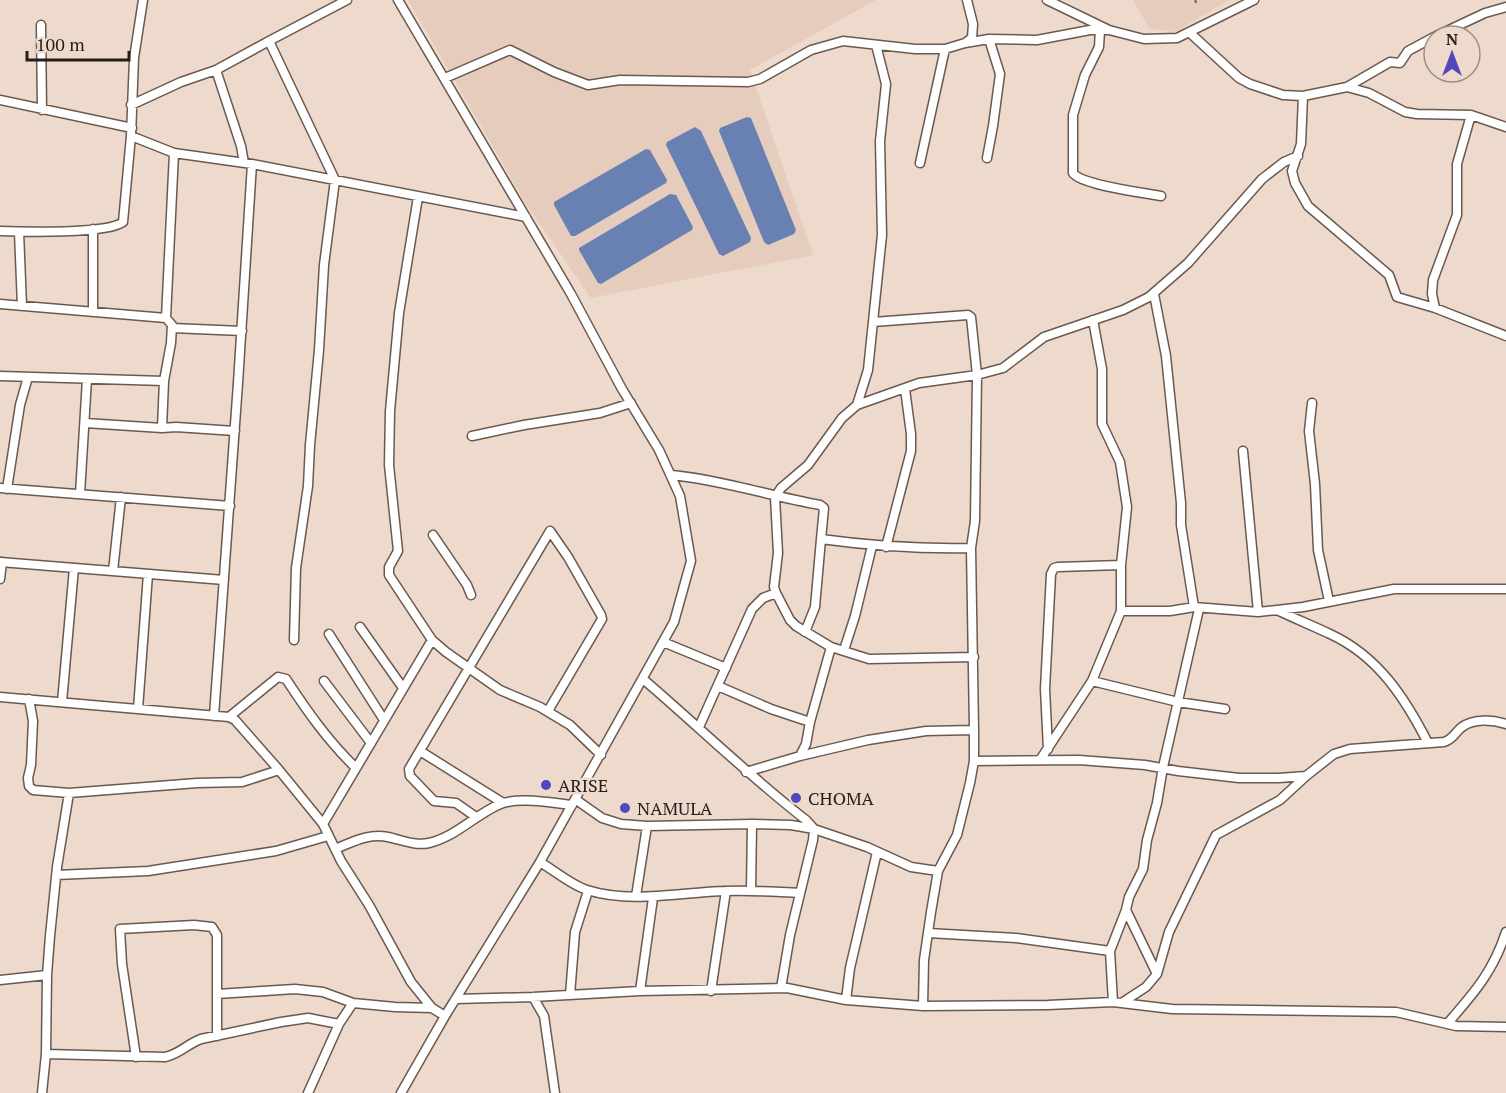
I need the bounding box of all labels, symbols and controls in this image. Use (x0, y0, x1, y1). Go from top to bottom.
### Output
scale bar (27, 24, 129, 62)
north arrow (1422, 24, 1482, 84)
text: N (1446, 28, 1458, 50)
text: 100 m (36, 32, 85, 56)
place label: ARISE (558, 773, 608, 797)
marker: ARISE (539, 778, 553, 792)
place label: CHOMA (808, 786, 875, 810)
marker: CHOMA (789, 791, 803, 805)
place label: NAMULA (637, 796, 713, 820)
marker: NAMULA (618, 801, 632, 815)

